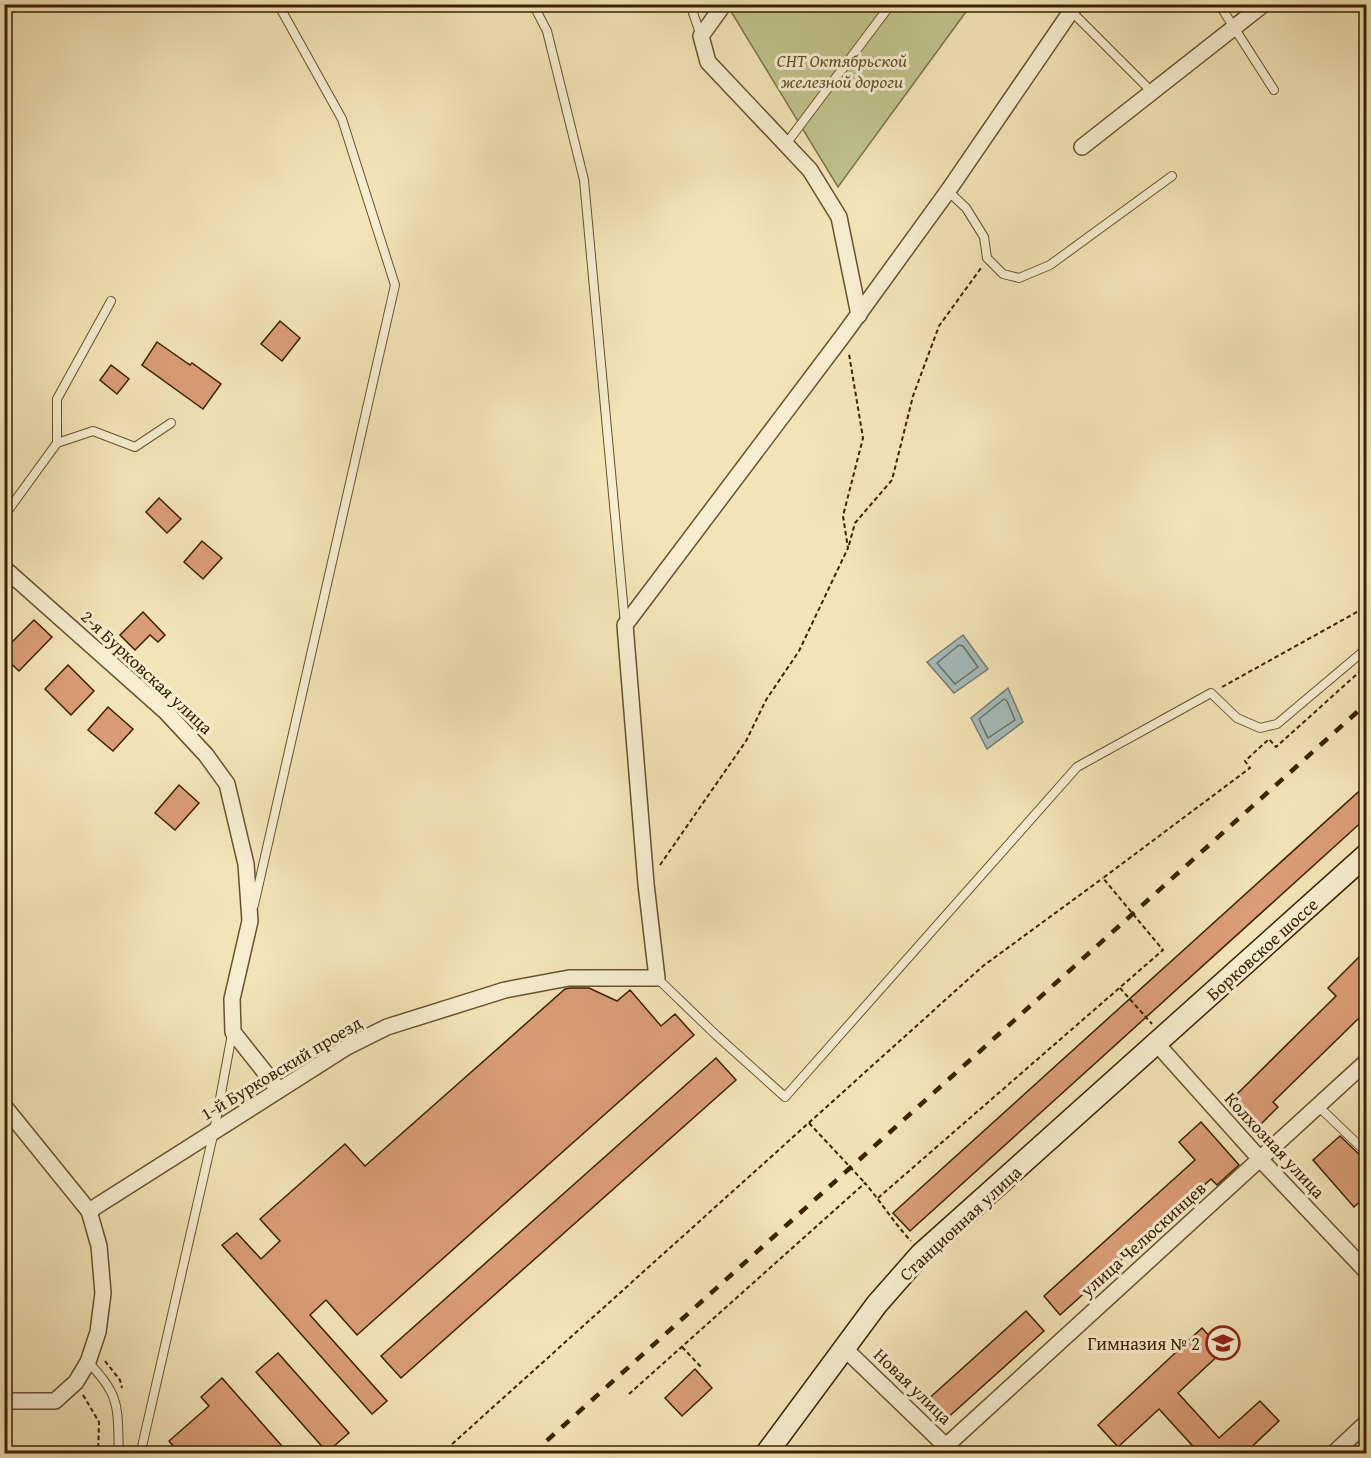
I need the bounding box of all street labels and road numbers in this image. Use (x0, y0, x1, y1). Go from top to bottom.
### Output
street label: 2-я Бурковская улица (75, 603, 219, 741)
street label: Борковское шоссе (1200, 891, 1324, 1007)
street label: 1-й Бурковский проезд (195, 1009, 367, 1127)
street label: Колхозная улица (1218, 1086, 1332, 1205)
street label: Станционная улица (893, 1159, 1028, 1287)
street label: улица Челюскинцев (1073, 1175, 1212, 1304)
street label: Новая улица (868, 1342, 959, 1431)

